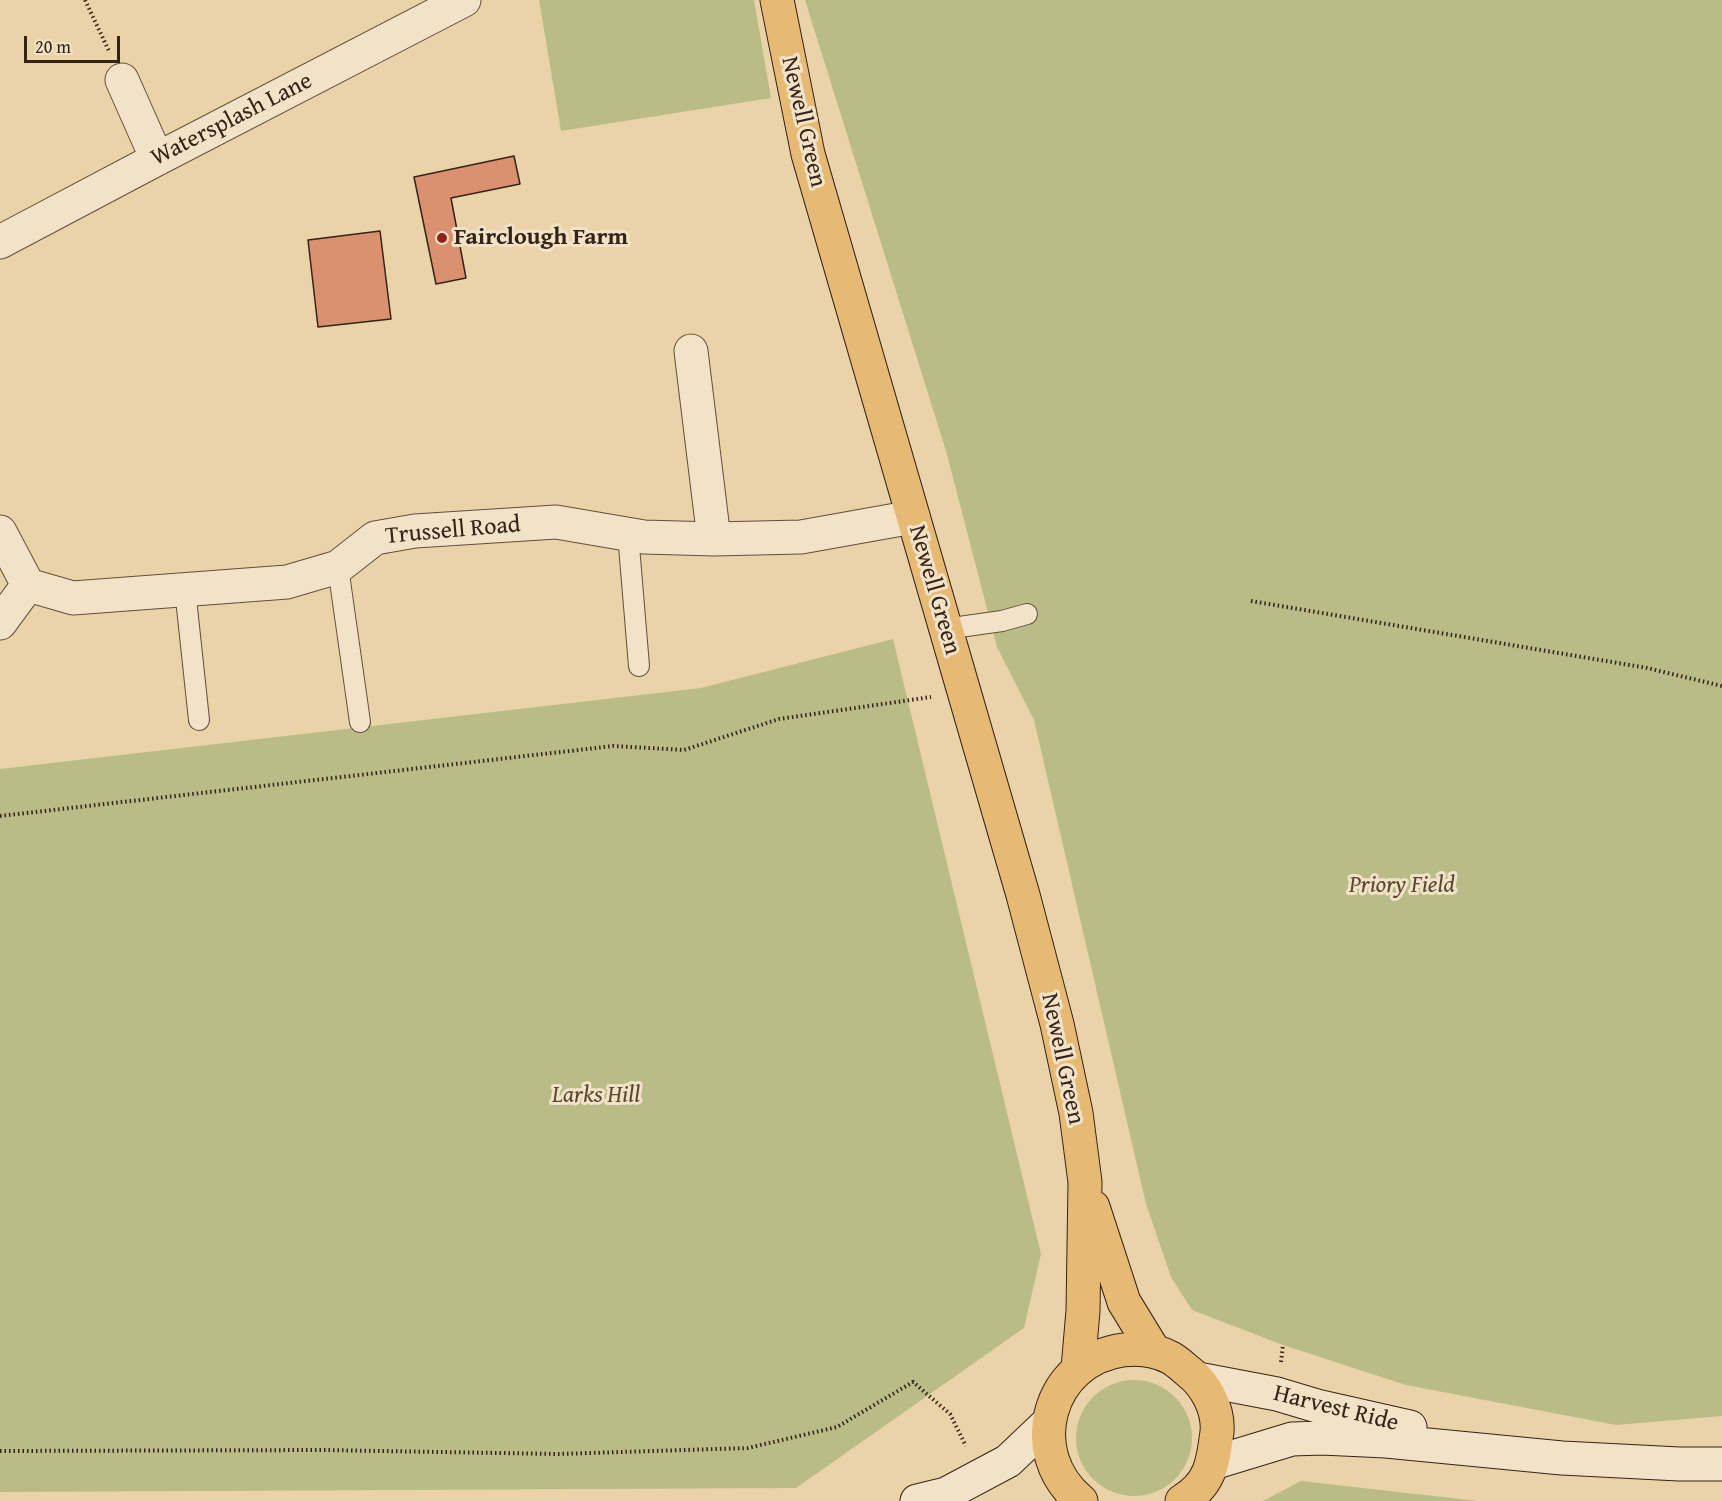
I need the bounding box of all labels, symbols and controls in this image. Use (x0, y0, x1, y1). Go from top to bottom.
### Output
scale bar (27, 24, 123, 62)
text: 20 m (35, 33, 71, 60)
street label: Newell Green (774, 54, 832, 190)
street label: Watersplash Lane (147, 67, 317, 173)
place label: Fairclough Farm (454, 224, 628, 252)
marker: Fairclough Farm (435, 231, 449, 245)
street label: Trussell Road (384, 511, 522, 551)
street label: Newell Green (902, 522, 966, 658)
park label: Priory Field (1349, 872, 1455, 900)
street label: Newell Green (1034, 991, 1090, 1127)
park label: Larks Hill (552, 1082, 640, 1110)
street label: Harvest Ride (1271, 1380, 1401, 1438)

